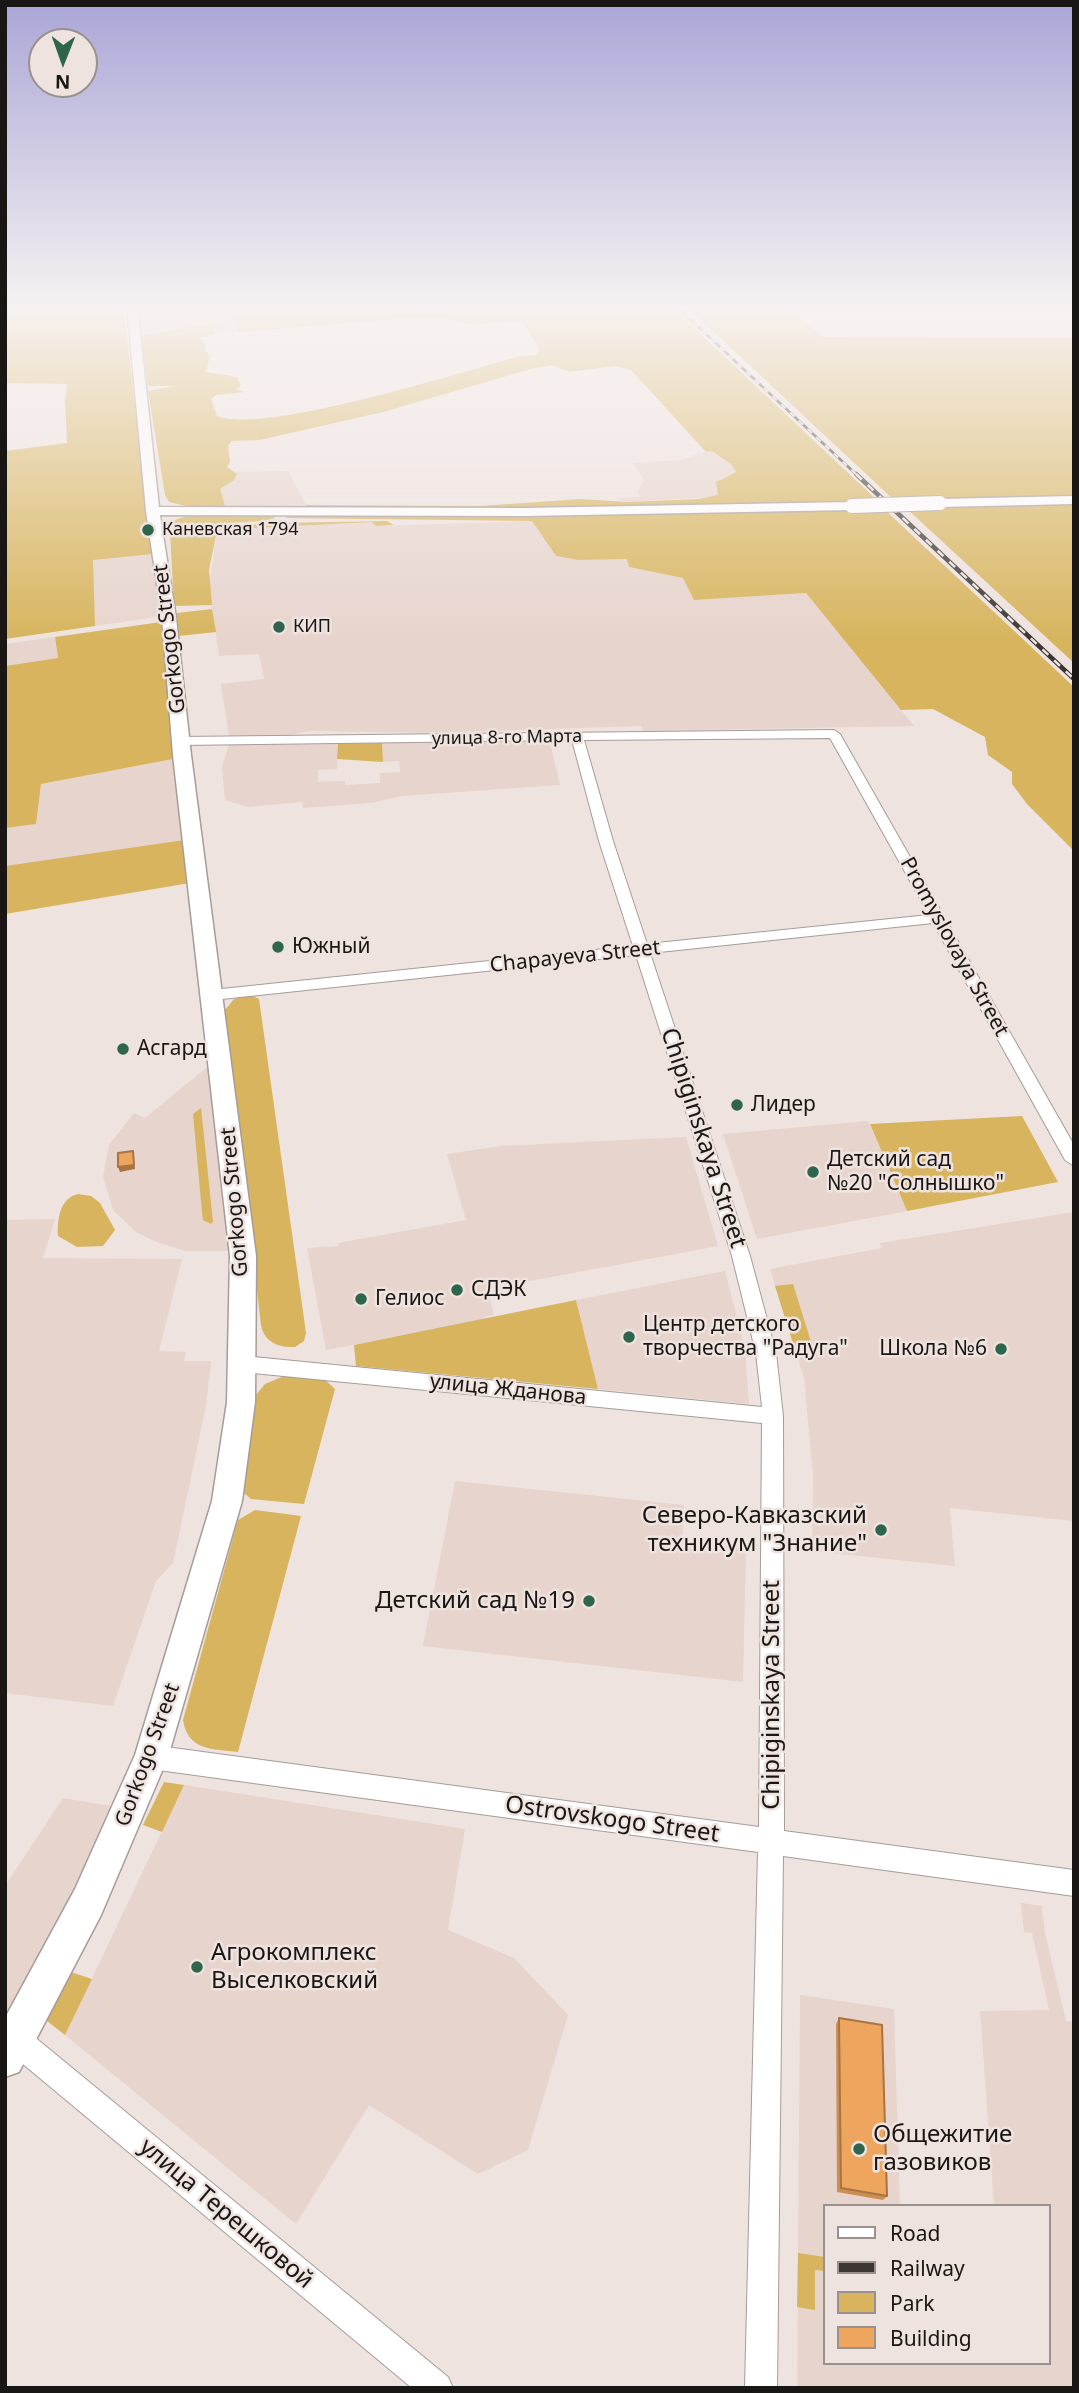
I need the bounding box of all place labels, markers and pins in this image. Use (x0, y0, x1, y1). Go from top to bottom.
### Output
place label: Каневская 1794 (162, 519, 299, 541)
marker: Каневская 1794 (140, 522, 156, 538)
place label: КИП (293, 616, 331, 638)
marker: КИП (271, 619, 287, 635)
place label: Южный (292, 934, 370, 960)
marker: Южный (270, 939, 286, 955)
place label: Асгард (137, 1036, 207, 1062)
marker: Асгард (115, 1041, 131, 1057)
place label: Лидер (751, 1092, 816, 1118)
marker: Лидер (729, 1097, 745, 1113)
place label: Детский сад №20 "Солнышко" (827, 1147, 1004, 1197)
marker: Детский сад №20 "Солнышко" (805, 1164, 821, 1180)
place label: СДЭК (471, 1277, 526, 1303)
marker: СДЭК (449, 1282, 465, 1298)
place label: Гелиос (375, 1286, 445, 1312)
marker: Гелиос (353, 1291, 369, 1307)
place label: Центр детского творчества "Радуга" (643, 1312, 848, 1362)
marker: Центр детского творчества "Радуга" (621, 1329, 637, 1345)
place label: Школа №6 (879, 1336, 987, 1362)
marker: Школа №6 (993, 1341, 1009, 1357)
place label: Северо-Кавказский техникум "Знание" (642, 1502, 867, 1558)
marker: Северо-Кавказский техникум "Знание" (873, 1522, 889, 1538)
place label: Детский сад №19 (375, 1587, 575, 1615)
marker: Детский сад №19 (581, 1593, 597, 1609)
place label: Агрокомплекс Выселковский (211, 1939, 378, 1995)
marker: Агрокомплекс Выселковский (189, 1959, 205, 1975)
place label: Общежитие газовиков (873, 2121, 1012, 2177)
marker: Общежитие газовиков (851, 2141, 867, 2157)

